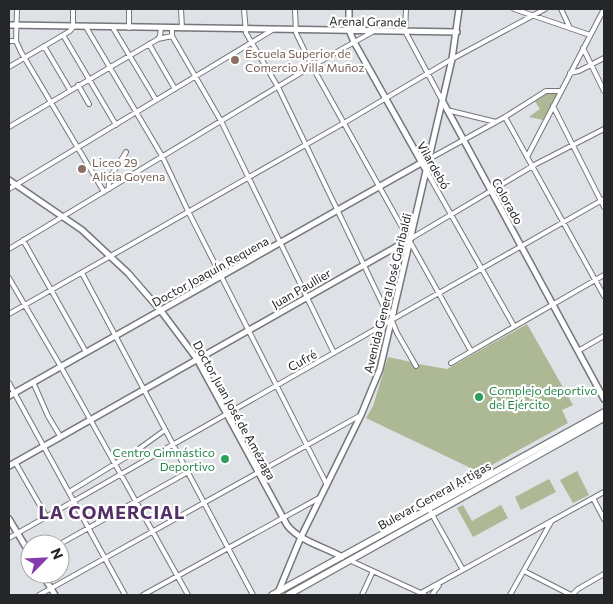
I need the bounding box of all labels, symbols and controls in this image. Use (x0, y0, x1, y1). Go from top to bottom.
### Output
street label: Arenal Grande (329, 13, 407, 29)
place label: Escuela Superior de Comercio Villa Muñoz (245, 46, 364, 74)
marker: Escuela Superior de Comercio Villa Muñoz (229, 54, 241, 66)
street label: Vilardebó (415, 139, 453, 191)
place label: Liceo 29 Alicia Goyena (92, 155, 165, 183)
marker: Liceo 29 Alicia Goyena (76, 163, 88, 175)
street label: Colorado (490, 175, 526, 227)
street label: Avenida General José Garibaldi (360, 212, 415, 375)
street label: Doctor Joaquín Requena (149, 233, 271, 310)
street label: Juan Paullier (269, 265, 334, 312)
street label: Doctor Juan José de Amézaga (190, 338, 279, 482)
street label: Cufré (285, 346, 319, 374)
place label: Complejo deportivo del Ejército (489, 383, 597, 411)
marker: Complejo deportivo del Ejército (473, 391, 485, 403)
place label: Centro Gimnástico Deportivo (113, 445, 215, 473)
marker: Centro Gimnástico Deportivo (219, 453, 231, 465)
street label: Bulevar General Artigas (375, 458, 493, 532)
district label: LA COMERCIAL (39, 501, 185, 523)
north arrow (20, 534, 70, 584)
text: N (47, 545, 67, 562)

